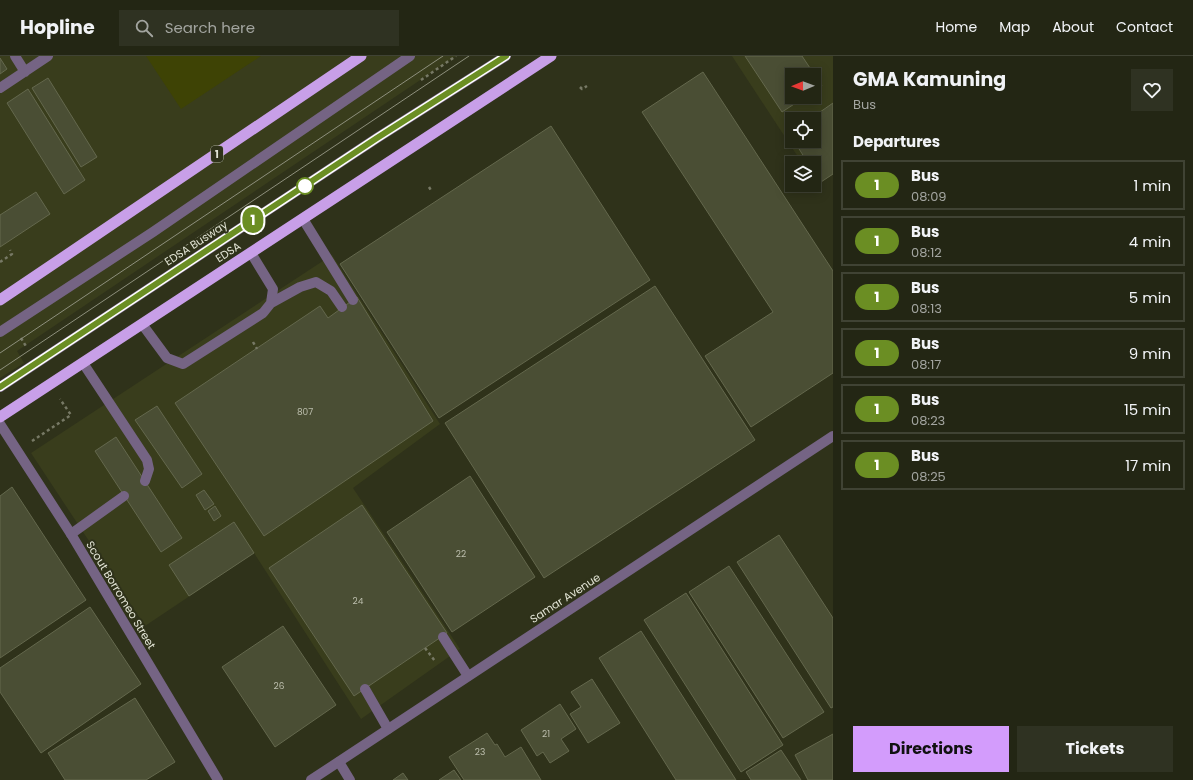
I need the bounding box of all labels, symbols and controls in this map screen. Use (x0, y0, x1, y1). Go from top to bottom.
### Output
search box (119, 10, 399, 46)
text: Hopline (20, 14, 95, 41)
icon: search (133, 17, 155, 39)
text: Search here (165, 17, 255, 38)
text: Home (935, 17, 977, 37)
text: Map (999, 17, 1030, 37)
text: About (1052, 17, 1094, 37)
text: Contact (1116, 17, 1173, 37)
text: GMA Kamuning (853, 66, 1006, 93)
north arrow (785, 68, 821, 104)
map controls (785, 68, 821, 192)
button: heart (1131, 69, 1173, 111)
text: Bus (853, 95, 876, 114)
button: locate (785, 112, 821, 148)
text: Departures (853, 131, 940, 152)
road number: 1 (211, 146, 223, 162)
button: layers (785, 156, 821, 192)
text: Bus (911, 165, 939, 186)
text: 1 (874, 175, 880, 195)
text: 1 min (1133, 175, 1171, 196)
unlabelled marker (296, 177, 314, 195)
text: 08:09 (911, 187, 947, 206)
line badge: 1 (240, 207, 266, 233)
text: 1 (250, 210, 256, 230)
street label: EDSA Busway (162, 218, 230, 268)
text: Bus (911, 221, 939, 242)
text: 1 (874, 231, 880, 251)
text: 4 min (1129, 231, 1171, 252)
street label: EDSA (213, 239, 243, 265)
text: 08:12 (911, 243, 942, 262)
text: Bus (911, 277, 939, 298)
text: 1 (874, 287, 880, 307)
text: 5 min (1129, 287, 1171, 308)
text: 08:13 (911, 299, 942, 318)
text: Bus (911, 333, 939, 354)
text: 1 (874, 343, 880, 363)
text: 9 min (1129, 343, 1171, 364)
text: 08:17 (911, 355, 941, 374)
text: Bus (911, 389, 939, 410)
text: 1 (874, 399, 880, 419)
text: 15 min (1124, 399, 1171, 420)
house number: 807 (297, 406, 313, 418)
text: 08:23 (911, 411, 945, 430)
text: Bus (911, 445, 939, 466)
text: 1 (874, 455, 880, 475)
text: 17 min (1125, 455, 1171, 476)
text: 08:25 (911, 467, 946, 486)
street label: Scout Borromeo Street (82, 538, 160, 652)
house number: 22 (456, 548, 466, 560)
street label: Samar Avenue (527, 569, 603, 627)
house number: 24 (353, 595, 364, 607)
house number: 26 (274, 680, 285, 692)
button: Directions (853, 726, 1009, 772)
button: Tickets (1017, 726, 1173, 772)
house number: 21 (542, 728, 550, 740)
house number: 23 (475, 746, 485, 758)

